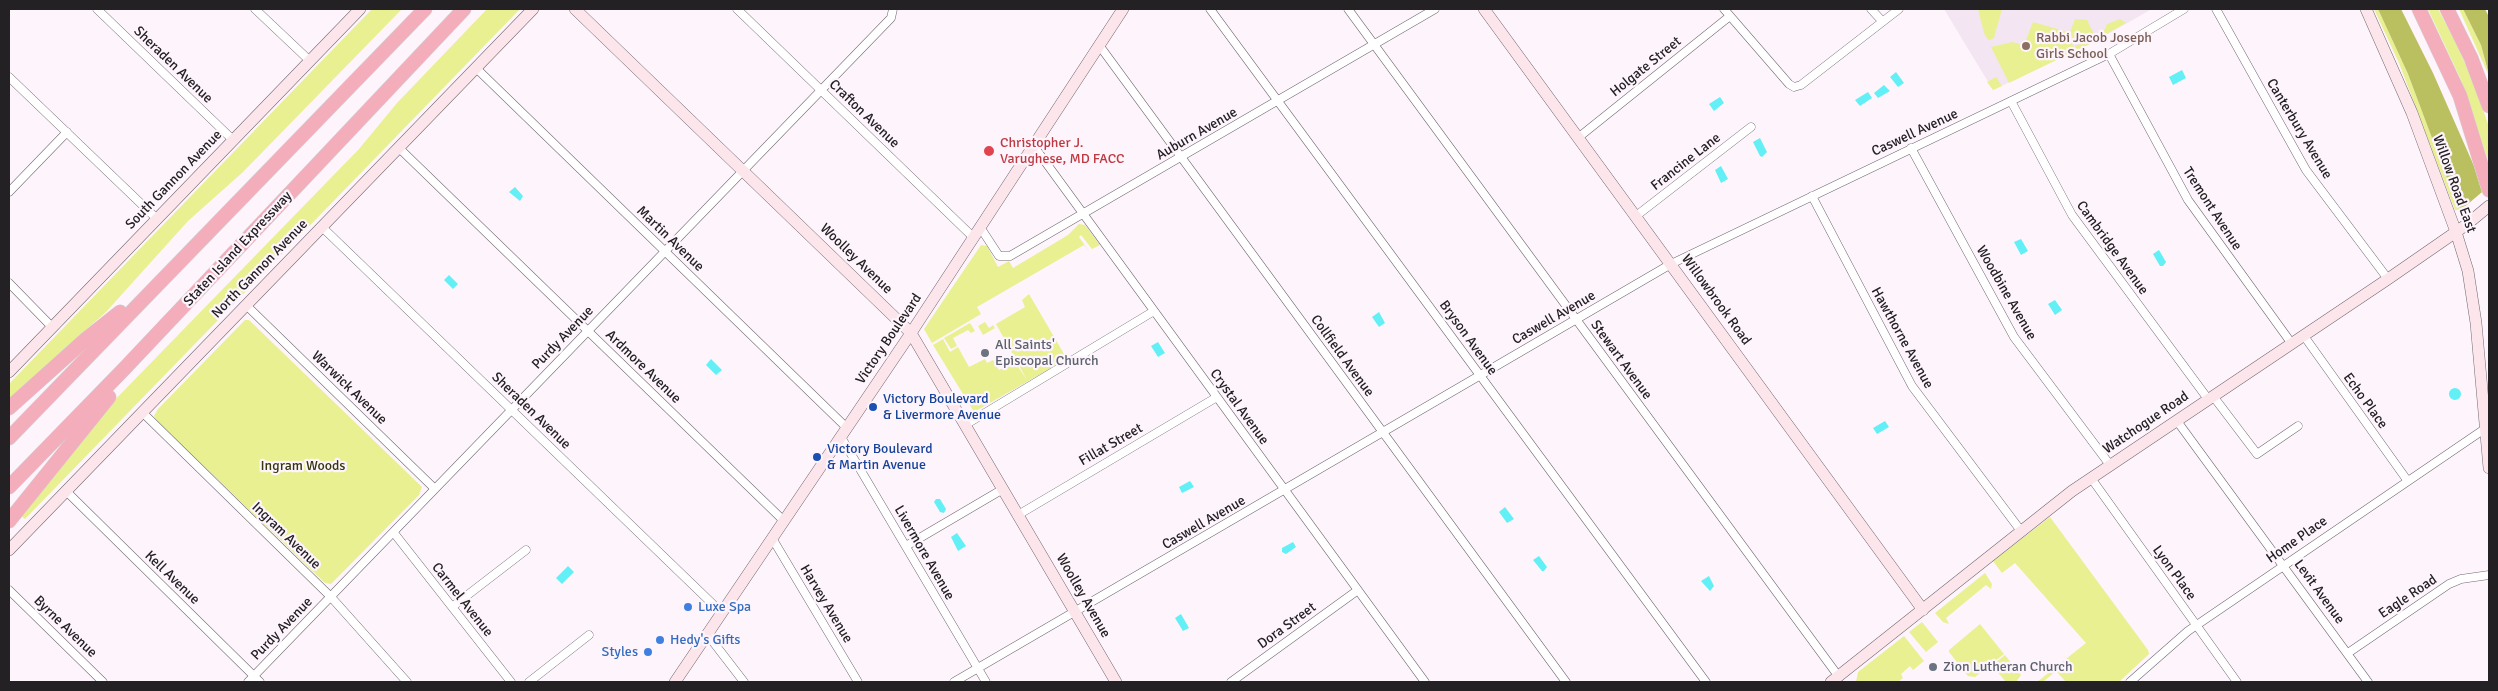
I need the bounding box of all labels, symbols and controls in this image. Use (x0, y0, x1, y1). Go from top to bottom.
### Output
street label: Sheraden Avenue (130, 23, 216, 107)
place label: Rabbi Jacob Joseph Girls School (2036, 30, 2152, 62)
street label: Holgate Street (1607, 33, 1685, 101)
marker: Rabbi Jacob Joseph Girls School (2020, 40, 2032, 52)
street label: Crafton Avenue (825, 76, 903, 152)
street label: Canterbury Avenue (2262, 76, 2336, 182)
street label: Auburn Avenue (1153, 104, 1241, 164)
street label: Caswell Avenue (1869, 106, 1961, 160)
street label: South Gannon Avenue (122, 127, 226, 233)
street label: Francine Lane (1648, 130, 1724, 194)
street label: Willow Road East (2429, 133, 2479, 235)
place label: Christopher J. Varughese, MD FACC (1000, 135, 1124, 168)
marker: Christopher J. Varughese, MD FACC (982, 144, 996, 158)
street label: Tremont Avenue (2179, 164, 2245, 254)
street label: Staten Island Expressway (180, 188, 296, 310)
street label: Cambridge Avenue (2072, 198, 2152, 298)
street label: Martin Avenue (633, 203, 707, 275)
street label: North Gannon Avenue (208, 216, 312, 322)
street label: Woolley Avenue (816, 220, 896, 298)
street label: Woodbine Avenue (1972, 243, 2040, 343)
street label: Willowbrook Road (1678, 251, 1754, 349)
street label: Hawthorne Avenue (1867, 284, 1937, 392)
street label: Caswell Avenue (1509, 287, 1599, 349)
street label: Victory Boulevard (852, 290, 926, 388)
street label: Bryson Avenue (1435, 297, 1501, 379)
street label: Purdy Avenue (529, 303, 597, 373)
street label: Collfield Avenue (1307, 312, 1377, 400)
street label: Stewart Avenue (1587, 317, 1655, 403)
street label: Ardmore Avenue (602, 327, 684, 407)
place label: All Saints' Episcopal Church (995, 337, 1099, 370)
marker: All Saints' Episcopal Church (979, 347, 991, 359)
street label: Warwick Avenue (308, 348, 390, 428)
street label: Crystal Avenue (1206, 366, 1272, 448)
street label: Sheraden Avenue (488, 369, 574, 453)
street label: Echo Place (2339, 370, 2391, 432)
street label: Watchogue Road (2100, 388, 2192, 458)
place label: Victory Boulevard & Livermore Avenue (883, 391, 1001, 424)
marker: Victory Boulevard & Livermore Avenue (867, 401, 879, 413)
street label: Fillat Street (1076, 420, 1146, 470)
place label: Victory Boulevard & Martin Avenue (827, 441, 933, 474)
marker: Victory Boulevard & Martin Avenue (811, 451, 823, 463)
park label: Ingram Woods (261, 458, 345, 474)
street label: Caswell Avenue (1159, 492, 1249, 554)
street label: Ingram Avenue (248, 499, 324, 573)
street label: Livermore Avenue (890, 503, 958, 603)
street label: Home Place (2263, 513, 2331, 567)
street label: Lyon Place (2148, 542, 2200, 604)
street label: Kell Avenue (141, 548, 203, 608)
street label: Woolley Avenue (1052, 551, 1114, 641)
street label: Levit Avenue (2290, 557, 2348, 627)
street label: Carmel Avenue (428, 559, 496, 641)
street label: Harvey Avenue (796, 562, 856, 646)
street label: Eagle Road (2376, 572, 2440, 622)
street label: Byrne Avenue (30, 593, 100, 661)
street label: Purdy Avenue (248, 594, 316, 664)
place label: Luxe Spa (698, 599, 751, 615)
street label: Dora Street (1255, 599, 1319, 653)
marker: Luxe Spa (682, 601, 694, 613)
place label: Hedy's Gifts (670, 632, 740, 648)
marker: Hedy's Gifts (654, 634, 666, 646)
place label: Styles (602, 644, 638, 660)
marker: Styles (642, 646, 654, 658)
place label: Zion Lutheran Church (1943, 659, 2073, 675)
marker: Zion Lutheran Church (1927, 661, 1939, 673)

